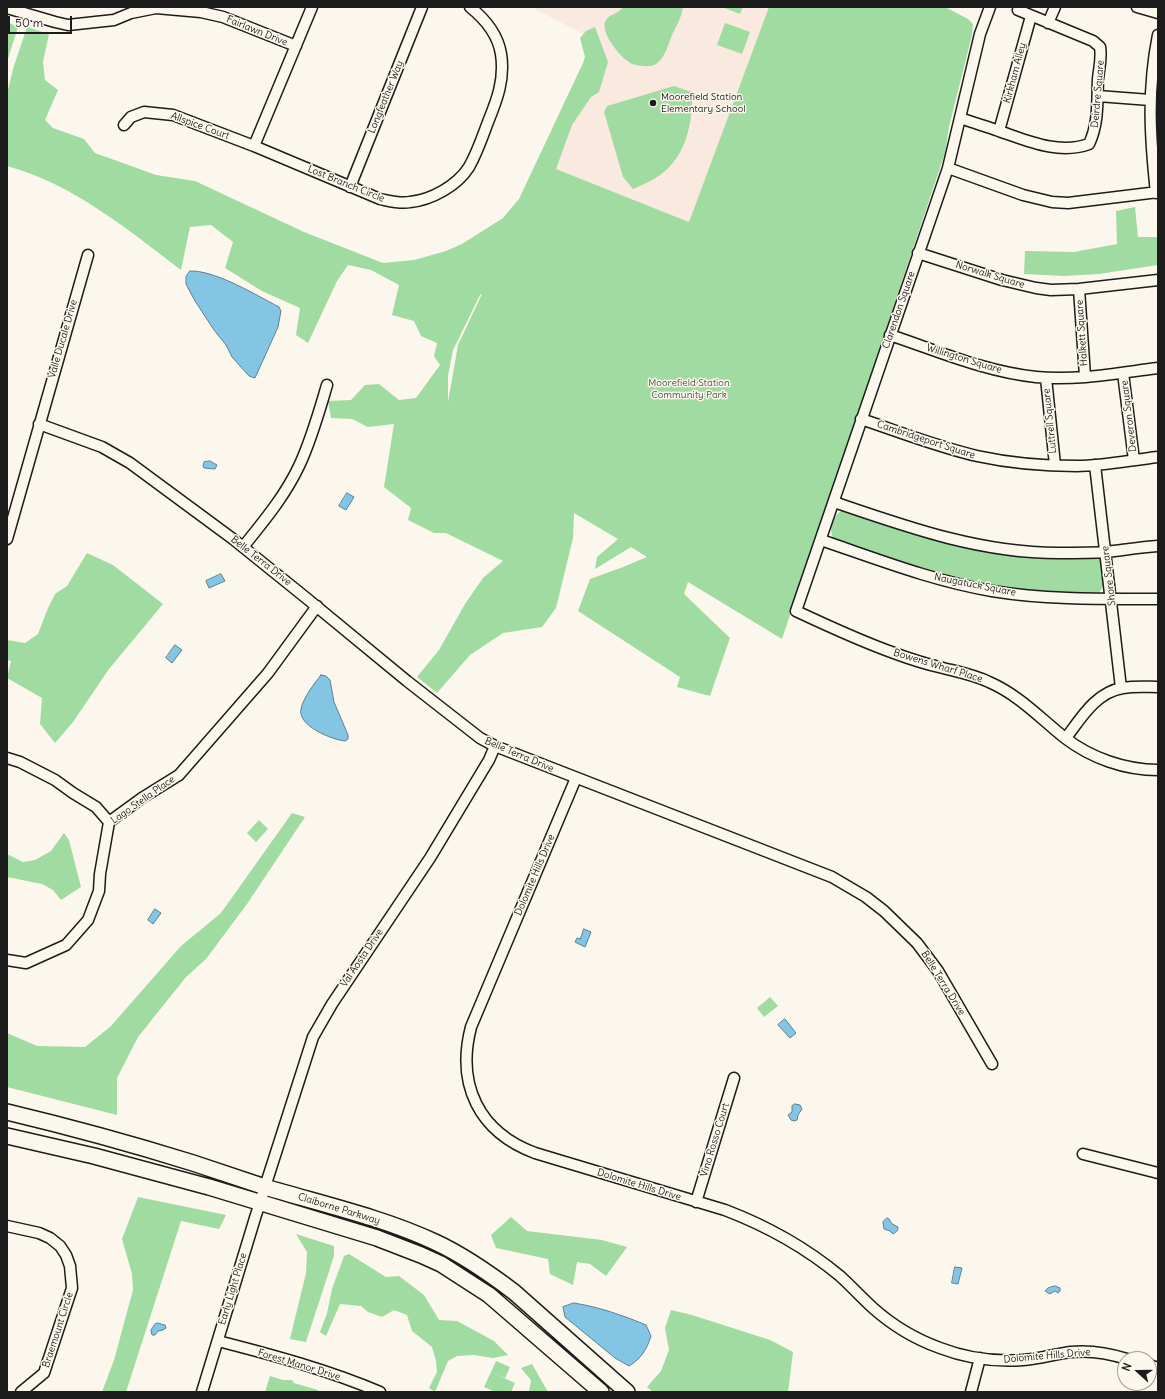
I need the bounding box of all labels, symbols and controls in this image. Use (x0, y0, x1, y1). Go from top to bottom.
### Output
scale bar (10, 8, 74, 34)
street label: Fairlawn Drive (225, 13, 289, 49)
text: 50 m (15, 15, 43, 30)
street label: Kirkham Alley (1001, 41, 1029, 105)
street label: Longfeather Way (366, 59, 406, 135)
street label: Deirdre Square (1089, 60, 1107, 128)
place label: Moorefield Station Elementary School (661, 91, 745, 114)
marker: Moorefield Station Elementary School (648, 98, 658, 108)
street label: Allspice Court (169, 110, 231, 142)
street label: Lost Branch Circle (306, 163, 386, 205)
street label: Norwalk Square (954, 259, 1026, 291)
street label: Clarendon Square (880, 270, 918, 350)
street label: Valle Ducale Drive (46, 298, 80, 380)
street label: Halkett Square (1074, 299, 1090, 367)
street label: Willington Square (925, 342, 1003, 376)
park label: Moorefield Station Community Park (648, 377, 730, 400)
street label: Deveron Square (1119, 379, 1139, 453)
street label: Luttrell Square (1041, 388, 1059, 454)
street label: Cambridgeport Square (875, 418, 977, 462)
street label: Belle Terra Drive (228, 534, 294, 588)
street label: Shore Square (1099, 545, 1119, 607)
street label: Naugatuck Square (933, 571, 1017, 599)
street label: Bowens Wharf Place (892, 647, 984, 685)
street label: Belle Terra Drive (483, 735, 555, 775)
street label: Lago Stella Place (109, 773, 177, 827)
street label: Dolomite Hills Drive (512, 833, 558, 917)
street label: Val Aosta Drive (338, 927, 386, 989)
street label: Belle Terra Drive (918, 948, 968, 1018)
street label: Vino Rosso Court (698, 1102, 732, 1178)
street label: Dolomite Hills Drive (596, 1167, 682, 1203)
street label: Claiborne Parkway (296, 1191, 382, 1227)
street label: Early Light Place (216, 1252, 250, 1326)
street label: Braemount Circle (40, 1291, 76, 1369)
street label: Dolomite Hills Drive (1003, 1346, 1091, 1366)
street label: Forest Manor Drive (256, 1347, 342, 1383)
north arrow (1117, 1351, 1157, 1391)
text: N (1119, 1361, 1135, 1373)

